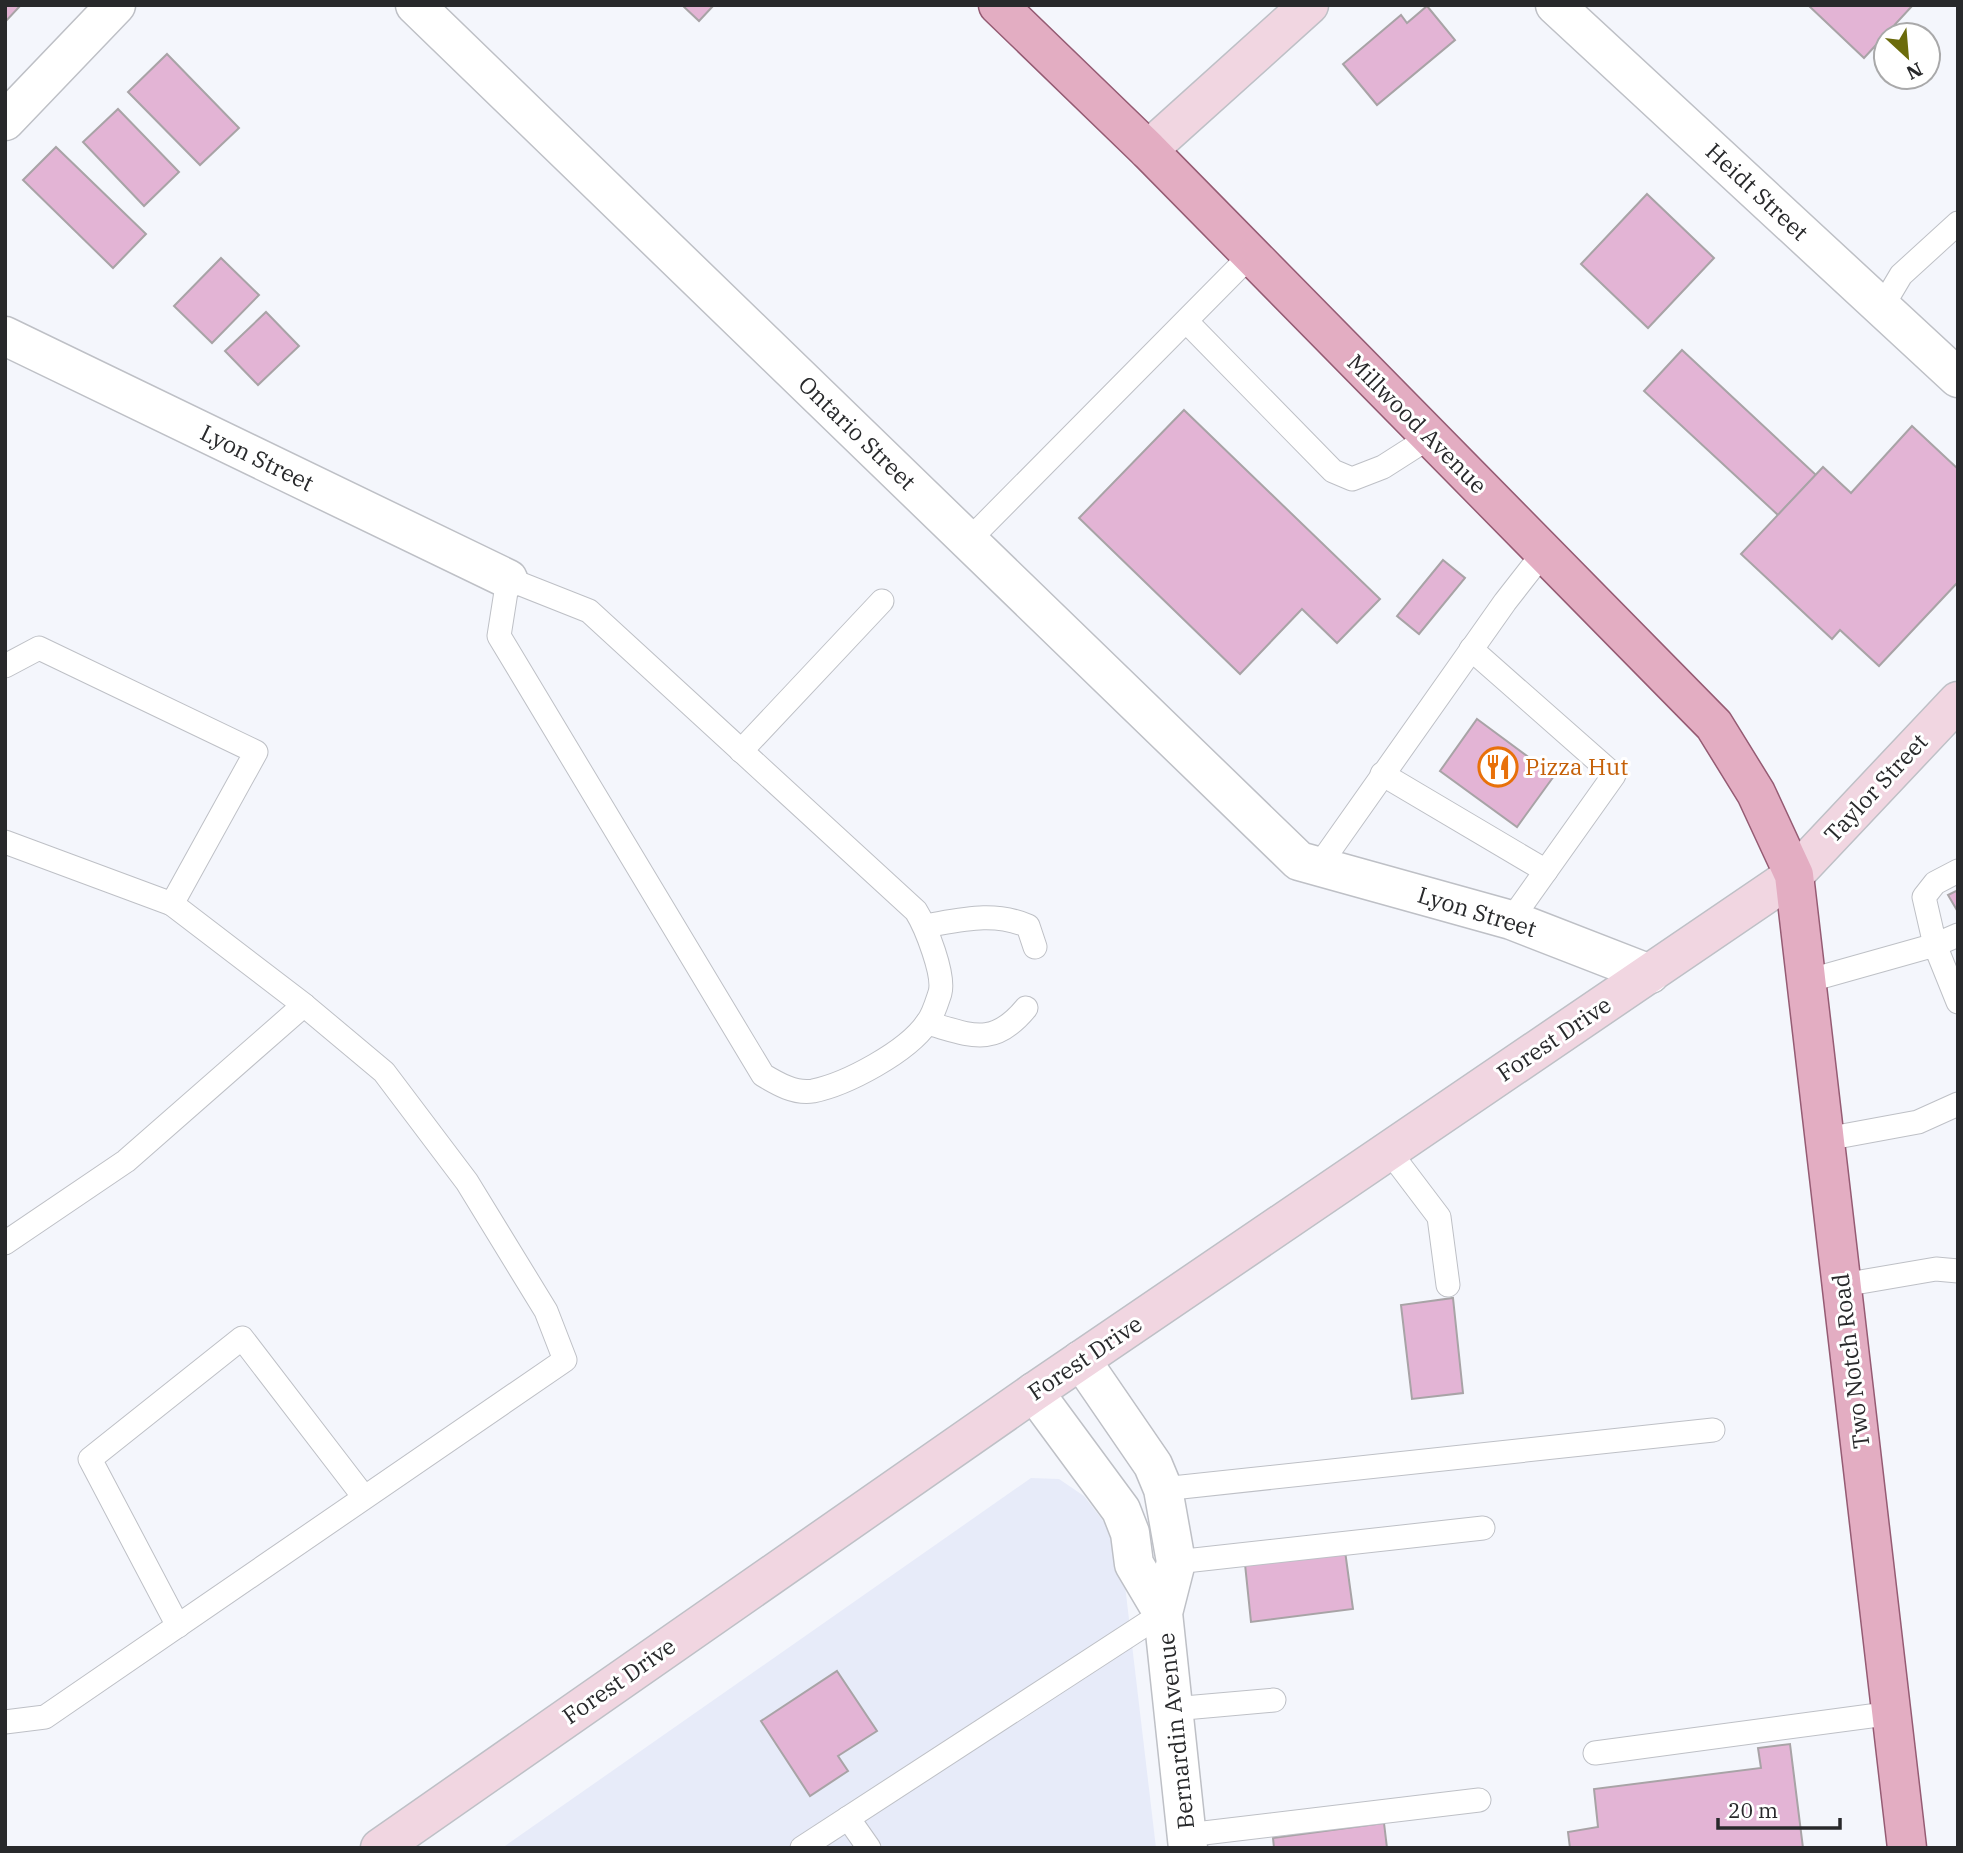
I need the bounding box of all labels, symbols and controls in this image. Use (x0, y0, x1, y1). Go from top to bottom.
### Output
north arrow (1872, 21, 1942, 91)
text: N (1902, 57, 1926, 85)
street label: Heidt Street (1700, 136, 1815, 246)
street label: Millwood Avenue (1342, 347, 1494, 499)
street label: Ontario Street (793, 369, 923, 496)
street label: Lyon Street (196, 417, 319, 497)
street label: Taylor Street (1817, 726, 1934, 848)
restaurant icon: Pizza Hut (1477, 746, 1519, 788)
place label: Pizza Hut (1525, 751, 1628, 781)
street label: Lyon Street (1414, 879, 1540, 943)
street label: Forest Drive (1491, 989, 1616, 1087)
street label: Two Notch Road (1824, 1272, 1876, 1450)
street label: Forest Drive (1022, 1308, 1147, 1406)
street label: Forest Drive (556, 1630, 681, 1730)
street label: Bernardin Avenue (1150, 1631, 1200, 1831)
scale bar (1718, 1786, 1840, 1830)
text: 20 m (1728, 1796, 1778, 1824)

